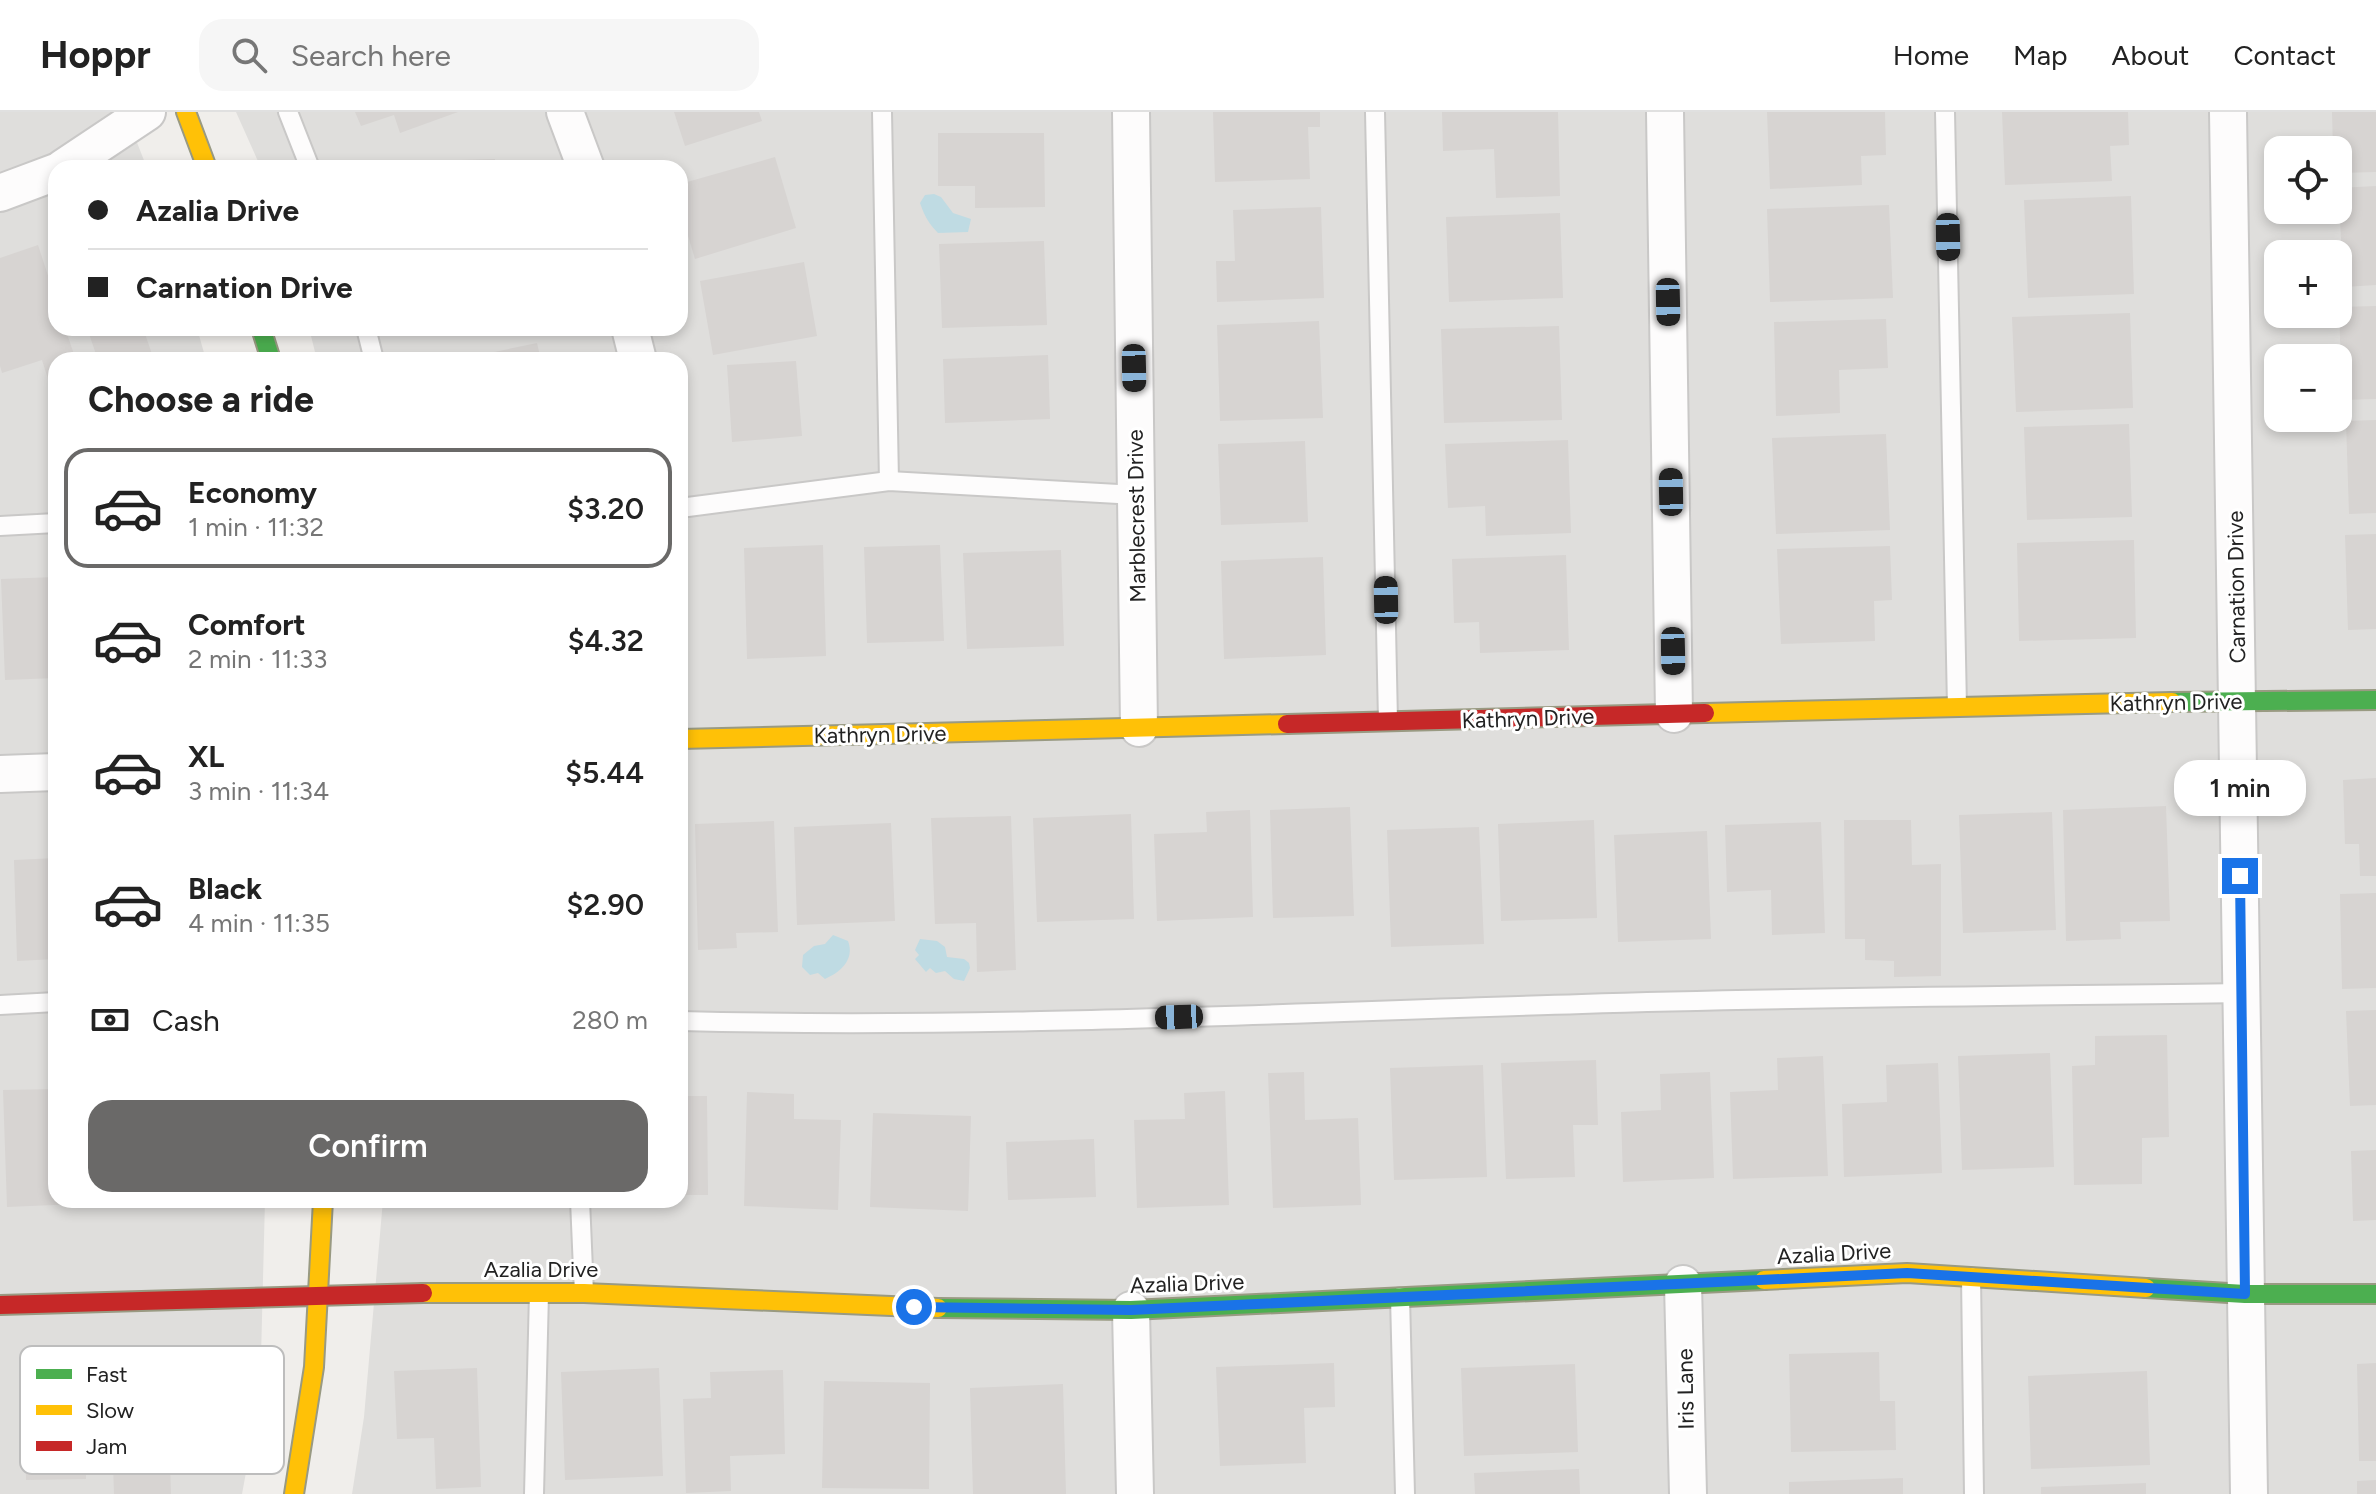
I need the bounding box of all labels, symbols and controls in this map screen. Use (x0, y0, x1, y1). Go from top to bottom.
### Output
search box (199, 19, 759, 91)
text: Hoppr (40, 32, 151, 78)
icon: search (227, 33, 271, 77)
text: Search here (291, 37, 451, 74)
text: Home (1893, 38, 1969, 72)
text: Map (2013, 38, 2068, 72)
text: About (2112, 38, 2189, 72)
text: Contact (2233, 38, 2336, 72)
map controls (2264, 136, 2352, 432)
button: locate (2264, 136, 2352, 224)
text: Azalia Drive (136, 192, 299, 229)
car (1936, 213, 1960, 261)
button: + (2264, 240, 2352, 328)
text: Carnation Drive (136, 269, 353, 306)
car (1656, 278, 1680, 326)
car (1122, 344, 1146, 392)
button: − (2264, 344, 2352, 432)
text: Choose a ride (88, 378, 314, 421)
street label: Marblecrest Drive (1121, 429, 1152, 603)
car (1659, 468, 1683, 516)
icon: car (92, 472, 164, 544)
text: Economy (188, 474, 317, 511)
text: $3.20 (567, 490, 644, 527)
street label: Carnation Drive (2222, 510, 2251, 664)
text: 1 min · 11:32 (188, 511, 324, 543)
car (1374, 576, 1398, 624)
icon: car (92, 604, 164, 676)
text: Comfort (188, 606, 306, 643)
text: $4.32 (568, 622, 644, 659)
car (1661, 627, 1685, 675)
text: 2 min · 11:33 (188, 643, 327, 675)
street label: Kathryn Drive (2109, 688, 2243, 717)
street label: Kathryn Drive (1461, 703, 1595, 734)
street label: Kathryn Drive (813, 720, 947, 749)
icon: car (92, 736, 164, 808)
text: XL (188, 738, 224, 775)
text: $5.44 (565, 754, 644, 791)
callout: 1 min (2174, 760, 2306, 816)
text: 1 min (2210, 772, 2270, 804)
text: 3 min · 11:34 (188, 775, 329, 807)
route end (2222, 858, 2258, 894)
icon: car (92, 868, 164, 940)
text: Black (188, 870, 262, 907)
text: $2.90 (567, 886, 644, 923)
text: 4 min · 11:35 (188, 907, 330, 939)
icon: cash (88, 998, 132, 1042)
text: Cash (152, 1002, 220, 1039)
text: 280 m (572, 1004, 648, 1036)
car (1155, 1004, 1203, 1030)
button: Confirm (88, 1100, 648, 1192)
street label: Azalia Drive (1776, 1237, 1892, 1270)
street label: Azalia Drive (484, 1256, 598, 1283)
street label: Azalia Drive (1129, 1268, 1245, 1299)
route start (896, 1289, 932, 1325)
legend (20, 1346, 284, 1474)
street label: Iris Lane (1671, 1348, 1700, 1430)
text: Fast (86, 1361, 128, 1388)
text: Slow (86, 1397, 135, 1424)
text: Jam (86, 1433, 127, 1460)

